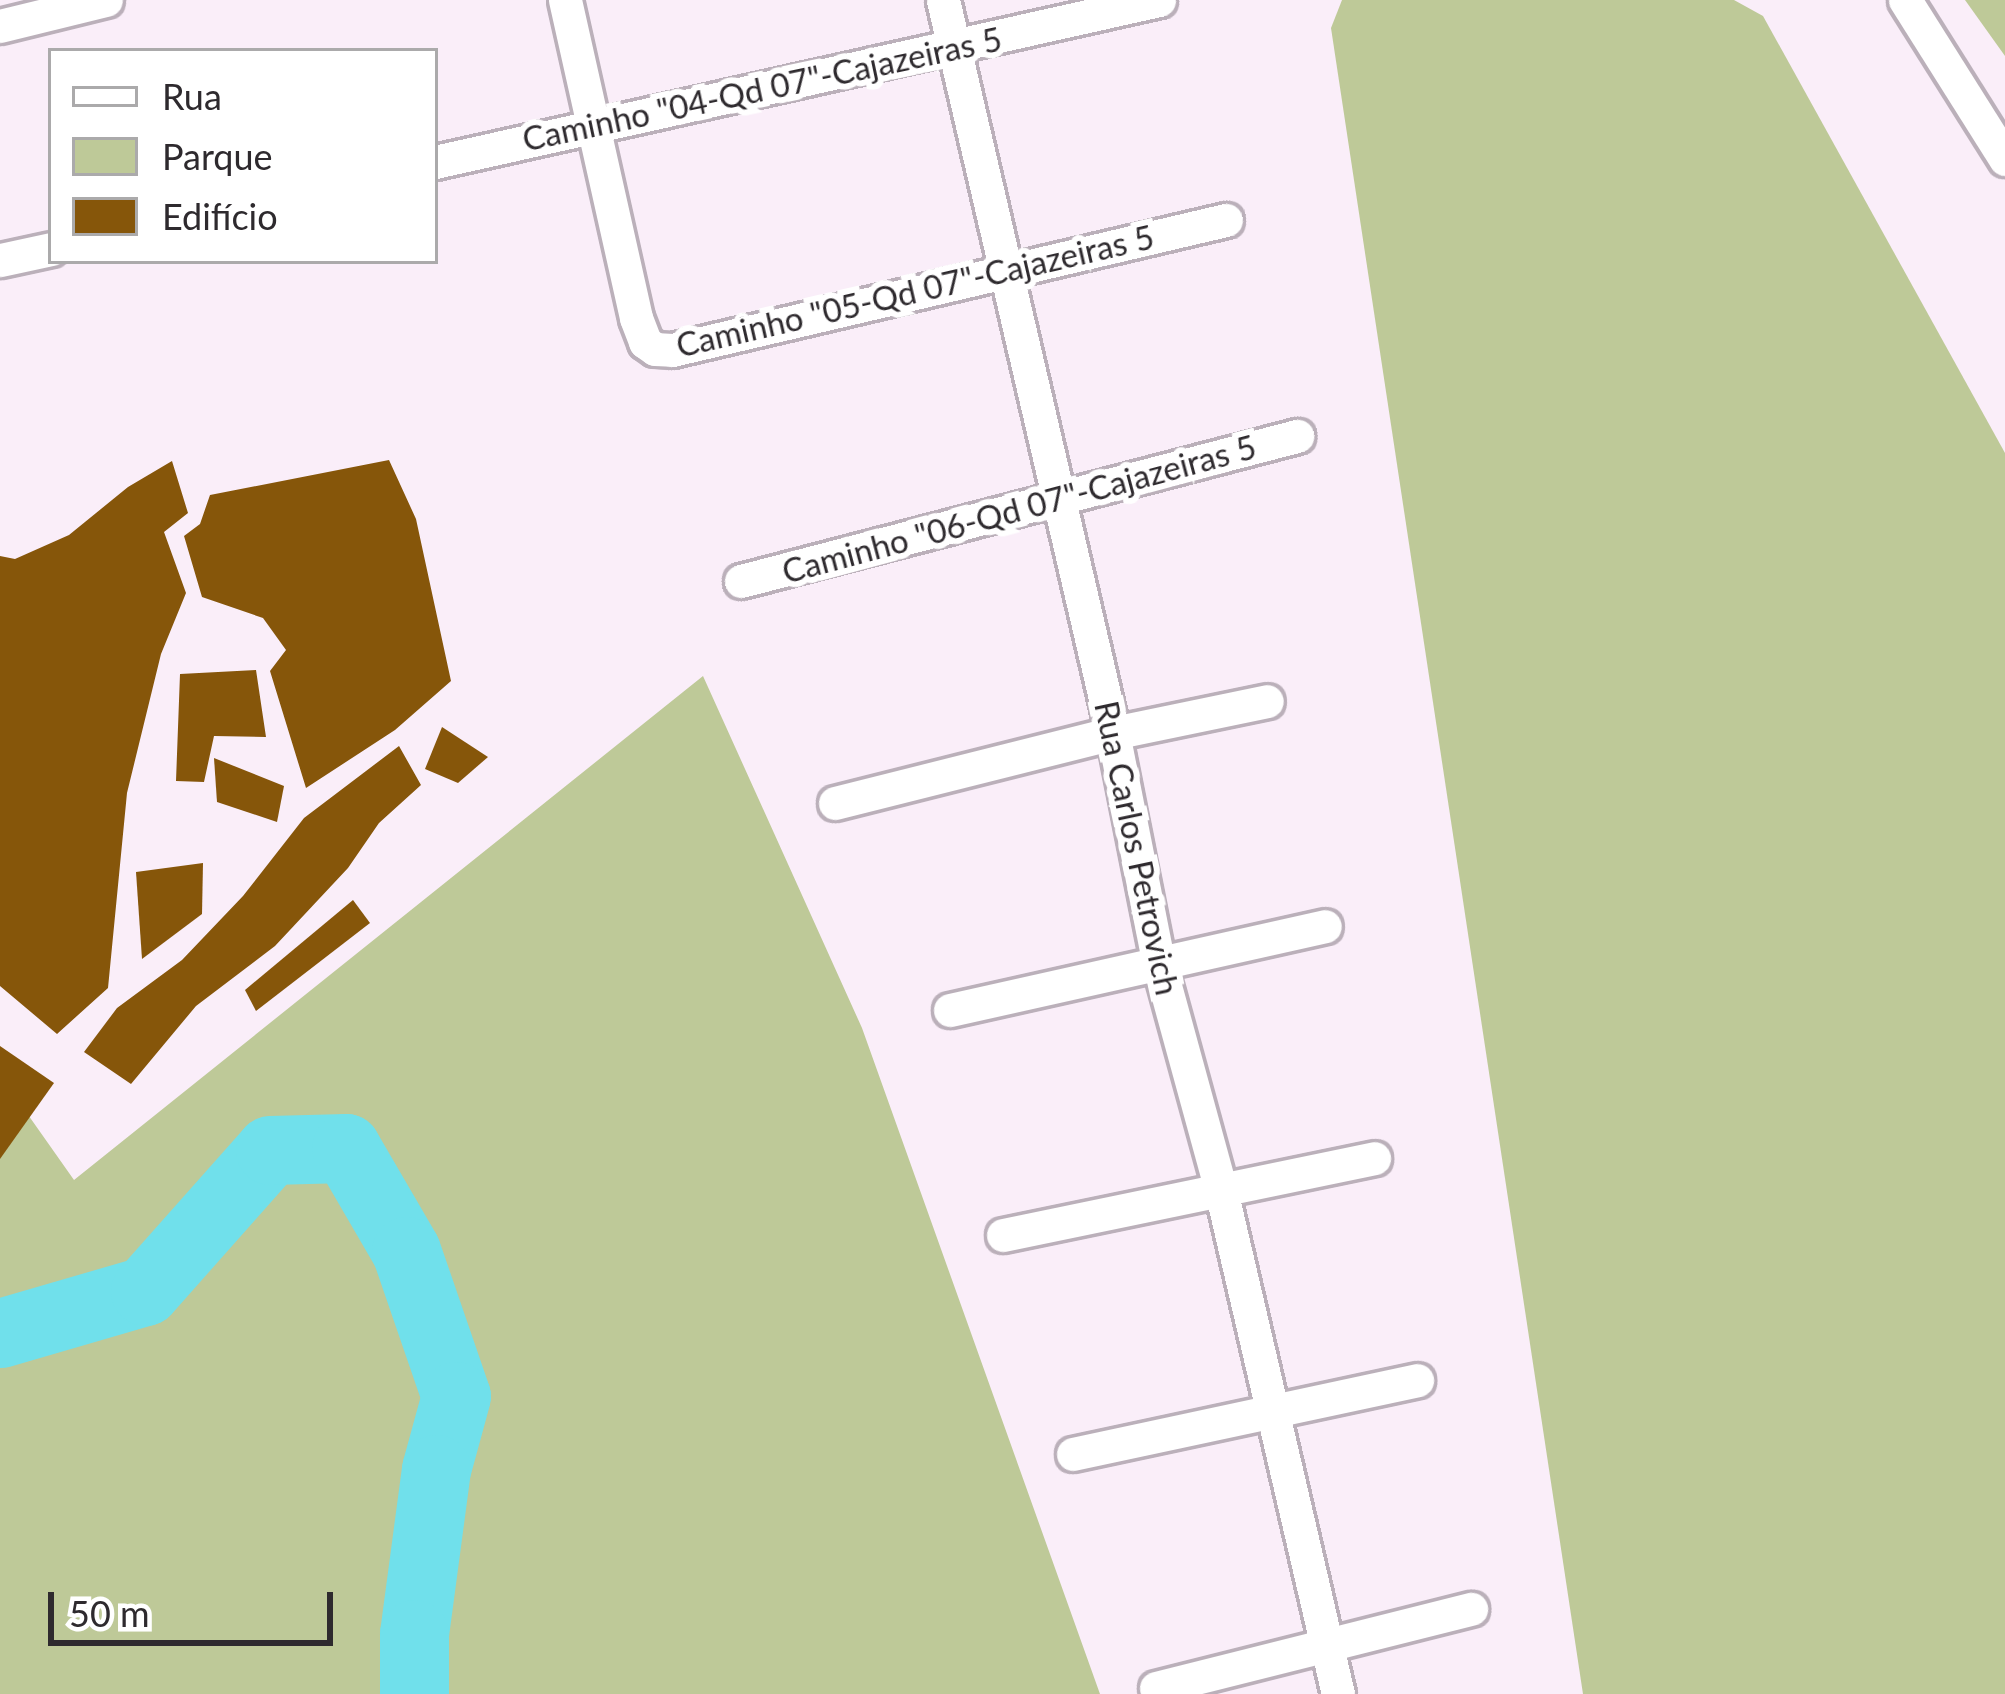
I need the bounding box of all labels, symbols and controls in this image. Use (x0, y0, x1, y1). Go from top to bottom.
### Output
street label: Caminho "04-Qd 07"-Cajazeiras 5 (519, 19, 1005, 159)
legend (48, 48, 438, 264)
text: Rua (162, 74, 222, 118)
text: Parque (162, 134, 273, 178)
text: Edifício (162, 194, 278, 238)
street label: Caminho "05-Qd 07"-Cajazeiras 5 (672, 217, 1158, 365)
street label: Caminho "06-Qd 07"-Cajazeiras 5 (778, 427, 1260, 591)
street label: Rua Carlos Petrovich (1086, 697, 1188, 999)
scale bar (54, 1568, 339, 1642)
text: 50 m (69, 1591, 150, 1635)

